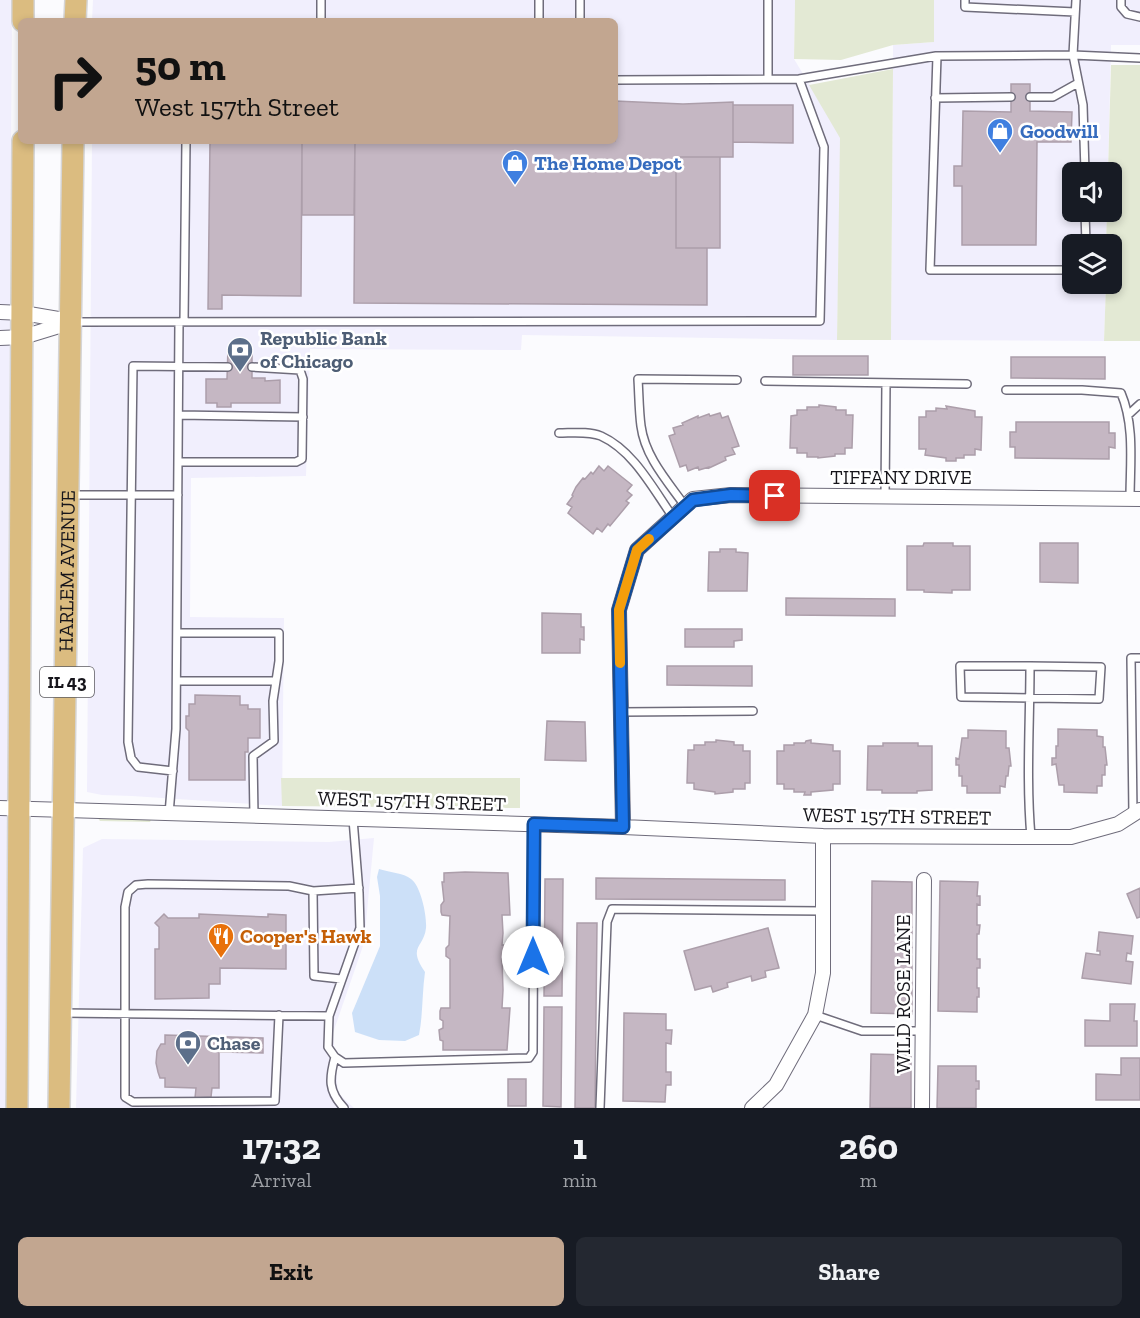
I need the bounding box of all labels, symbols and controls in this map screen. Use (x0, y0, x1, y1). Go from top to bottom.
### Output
text: 50 m (135, 40, 226, 91)
icon: right (36, 42, 114, 120)
text: West 157th Street (135, 91, 339, 123)
shop icon: Goodwill (985, 116, 1015, 154)
place label: Goodwill (1020, 119, 1099, 143)
shop icon: The Home Depot (500, 148, 530, 186)
place label: The Home Depot (534, 151, 683, 175)
map controls (1062, 162, 1122, 294)
button: sound (1062, 162, 1122, 222)
button: layers (1062, 234, 1122, 294)
place label: Republic Bank of Chicago (260, 326, 387, 373)
bank icon: Republic Bank of Chicago (225, 335, 255, 373)
street label: TIFFANY DRIVE (830, 465, 972, 489)
pin (749, 470, 800, 521)
icon: arrive (758, 479, 791, 512)
street label: HARLEM AVENUE (54, 490, 80, 652)
road number: IL 43 (40, 667, 94, 697)
street label: WEST 157TH STREET (317, 786, 507, 816)
street label: WEST 157TH STREET (803, 802, 991, 830)
street label: WILD ROSE LANE (891, 915, 915, 1073)
restaurant icon: Cooper's Hawk (206, 921, 236, 959)
place label: Cooper's Hawk (240, 924, 372, 948)
position arrow (501, 925, 565, 989)
bank icon: Chase (173, 1028, 203, 1066)
place label: Chase (207, 1031, 261, 1055)
text: 17:32 (242, 1125, 321, 1168)
text: 1 (573, 1125, 587, 1168)
text: 260 (839, 1125, 898, 1168)
text: Arrival (251, 1168, 311, 1192)
text: min (563, 1168, 597, 1192)
text: m (860, 1168, 877, 1192)
button: Exit (18, 1237, 564, 1306)
button: Share (576, 1237, 1122, 1306)

